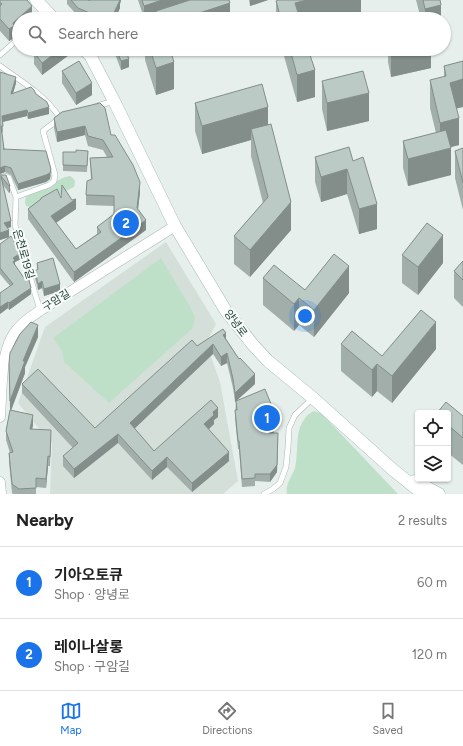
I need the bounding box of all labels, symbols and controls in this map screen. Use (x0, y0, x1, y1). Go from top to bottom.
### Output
search box (12, 12, 451, 56)
icon: search (26, 23, 48, 45)
text: Search here (58, 25, 138, 43)
pin: 2 (113, 208, 139, 238)
street label: 은천로19길 (10, 228, 37, 281)
street label: 구암길 (40, 287, 73, 314)
your location (295, 306, 315, 326)
street label: 양녕로 (221, 307, 250, 339)
pin: 1 (254, 403, 280, 433)
map controls (415, 410, 451, 482)
button: locate (415, 410, 451, 446)
button: layers (415, 446, 451, 482)
text: Nearby (16, 510, 74, 530)
text: 2 results (398, 513, 447, 528)
text: 기아오토큐 (54, 566, 123, 584)
text: 1 (26, 575, 32, 590)
text: 60 m (417, 575, 447, 590)
text: Shop · 양녕로 (54, 587, 130, 602)
text: 레이나살롱 (54, 638, 123, 656)
text: 2 (25, 647, 33, 662)
text: 120 m (412, 647, 447, 662)
text: Shop · 구암길 (54, 659, 130, 674)
tab: Map (60, 700, 82, 737)
tab: Directions (202, 700, 252, 737)
tab: Saved (373, 700, 403, 737)

